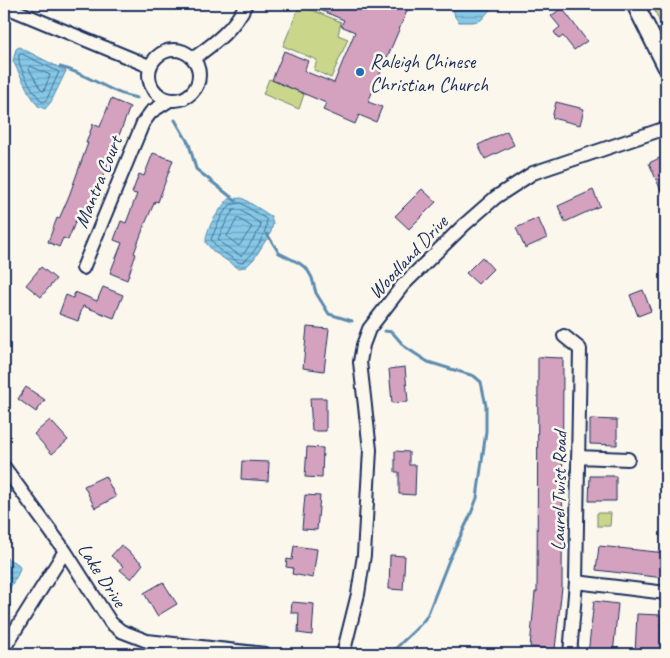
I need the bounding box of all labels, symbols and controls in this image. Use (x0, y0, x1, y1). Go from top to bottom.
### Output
place label: Raleigh Chinese Christian Church (370, 49, 489, 97)
marker: Raleigh Chinese Christian Church (354, 66, 366, 78)
street label: Mantra Court (68, 130, 129, 231)
street label: Woodland Drive (363, 209, 454, 304)
street label: Laurel Twist Road (545, 428, 573, 551)
street label: Lake Drive (72, 538, 133, 613)

